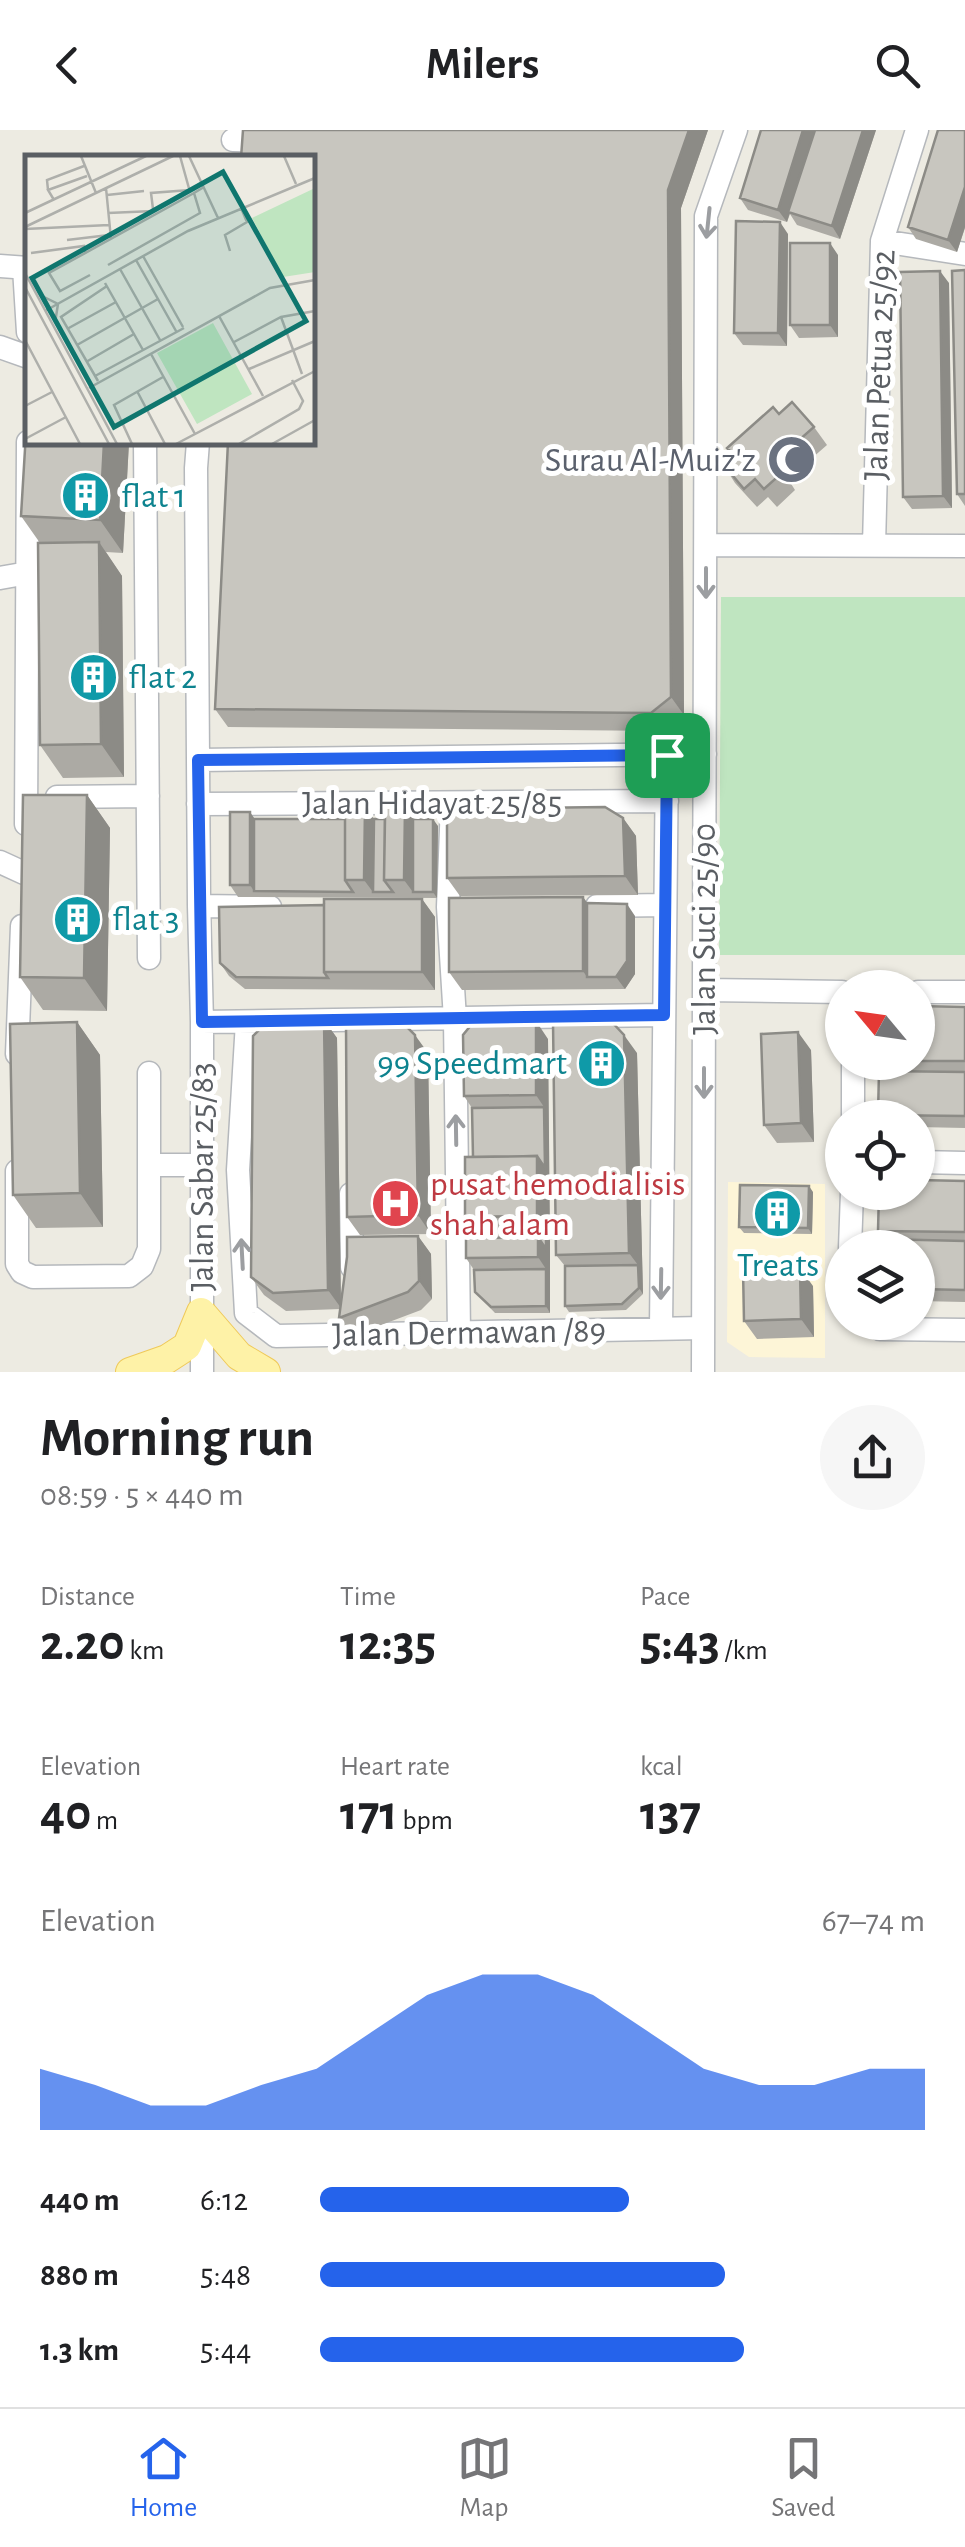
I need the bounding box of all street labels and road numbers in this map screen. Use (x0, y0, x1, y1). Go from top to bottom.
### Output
street label: Jalan Petua 25/92 (858, 249, 902, 481)
street label: Jalan Hidayat 25/85 (302, 786, 562, 821)
street label: Jalan Suci 25/90 (687, 823, 722, 1035)
street label: Jalan Sabar 25/83 (185, 1062, 220, 1292)
street label: Jalan Dermawan /89 (332, 1313, 606, 1353)

